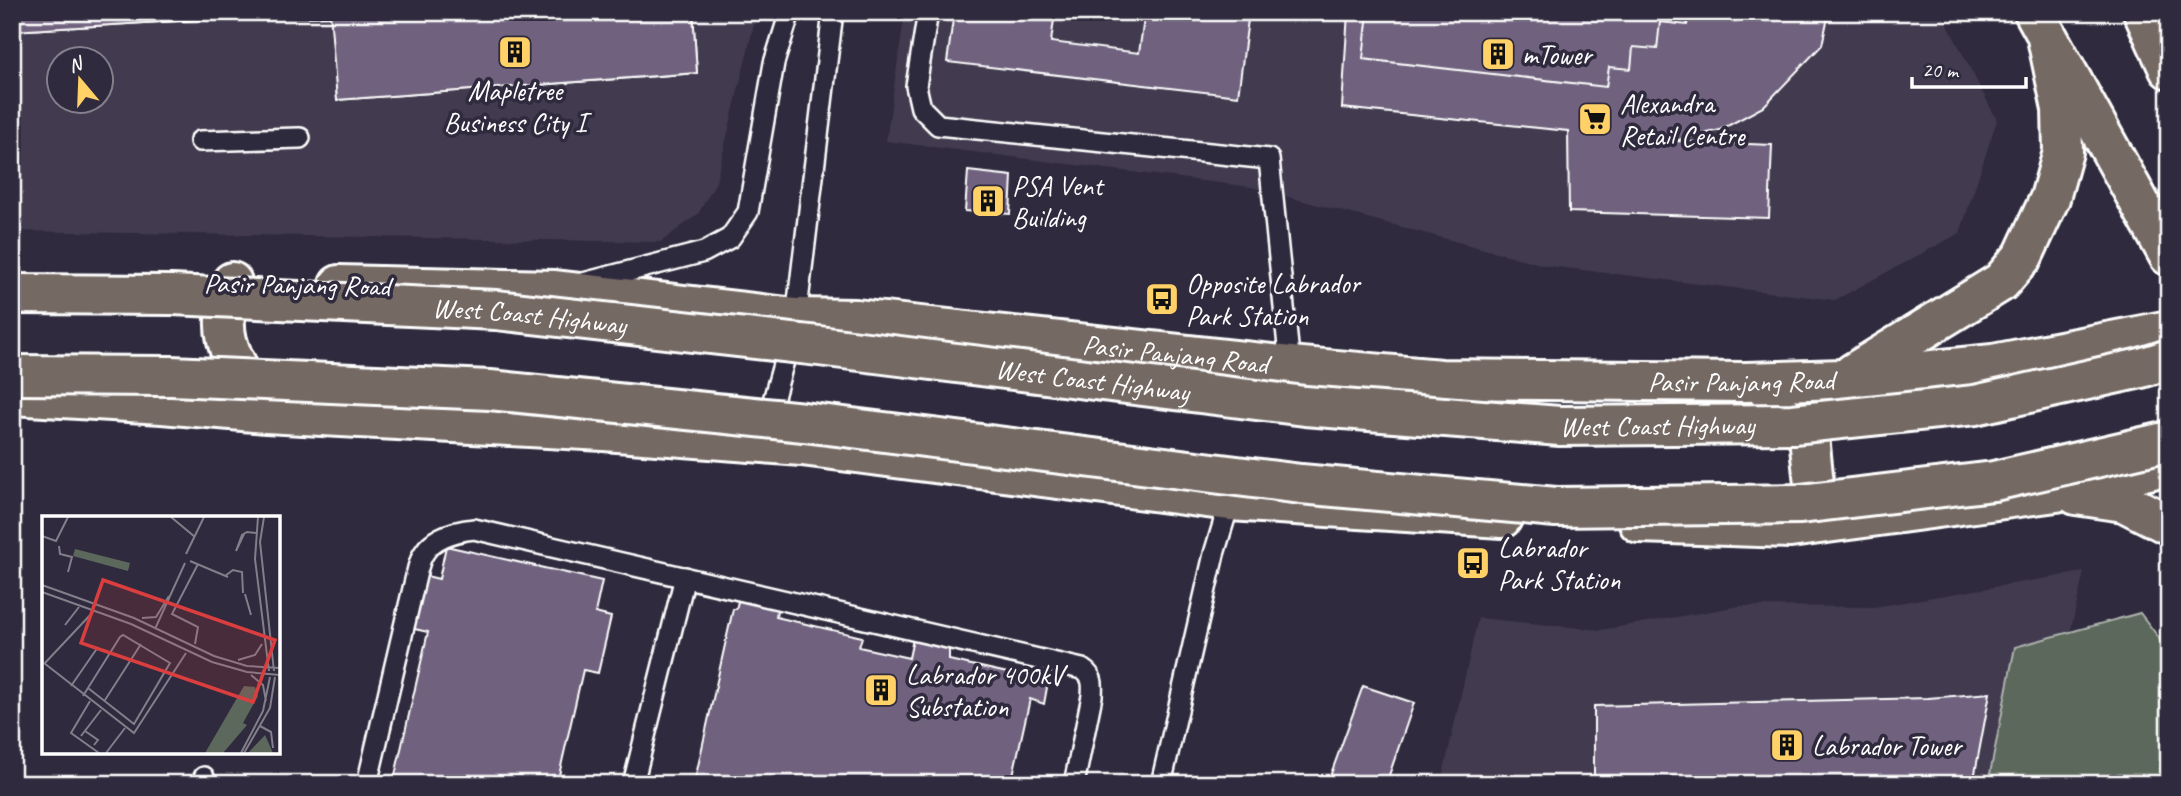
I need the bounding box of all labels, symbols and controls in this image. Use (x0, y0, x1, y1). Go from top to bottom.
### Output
building icon: Mapletree Business City I (496, 33, 534, 71)
building icon: mTower (1479, 35, 1517, 73)
place label: mTower (1522, 37, 1593, 72)
north arrow (46, 46, 116, 116)
scale bar (1912, 46, 2025, 90)
text: N (65, 51, 87, 78)
text: 20 m (1922, 57, 1960, 83)
place label: Mapletree Business City I (444, 73, 592, 140)
place label: Alexandra Retail Centre (1620, 86, 1746, 153)
supermarket icon: Alexandra Retail Centre (1576, 100, 1614, 138)
place label: PSA Vent Building (1012, 168, 1105, 235)
building icon: PSA Vent Building (969, 182, 1007, 220)
street label: Pasir Panjang Road (204, 265, 394, 304)
place label: Opposite Labrador Park Station (1186, 266, 1362, 333)
bus stop icon: Opposite Labrador Park Station (1143, 280, 1181, 318)
street label: West Coast Highway (432, 290, 630, 343)
street label: Pasir Panjang Road (1081, 327, 1274, 382)
street label: West Coast Highway (994, 351, 1194, 410)
street label: Pasir Panjang Road (1648, 362, 1839, 400)
street label: West Coast Highway (1560, 407, 1757, 444)
inset map (42, 516, 280, 754)
place label: Labrador Park Station (1498, 530, 1621, 597)
bus stop icon: Labrador Park Station (1454, 544, 1492, 582)
place label: Labrador 400kV Substation (906, 657, 1068, 724)
building icon: Labrador 400kV Substation (862, 671, 900, 709)
building icon: Labrador Tower (1768, 726, 1806, 764)
place label: Labrador Tower (1812, 728, 1963, 763)

